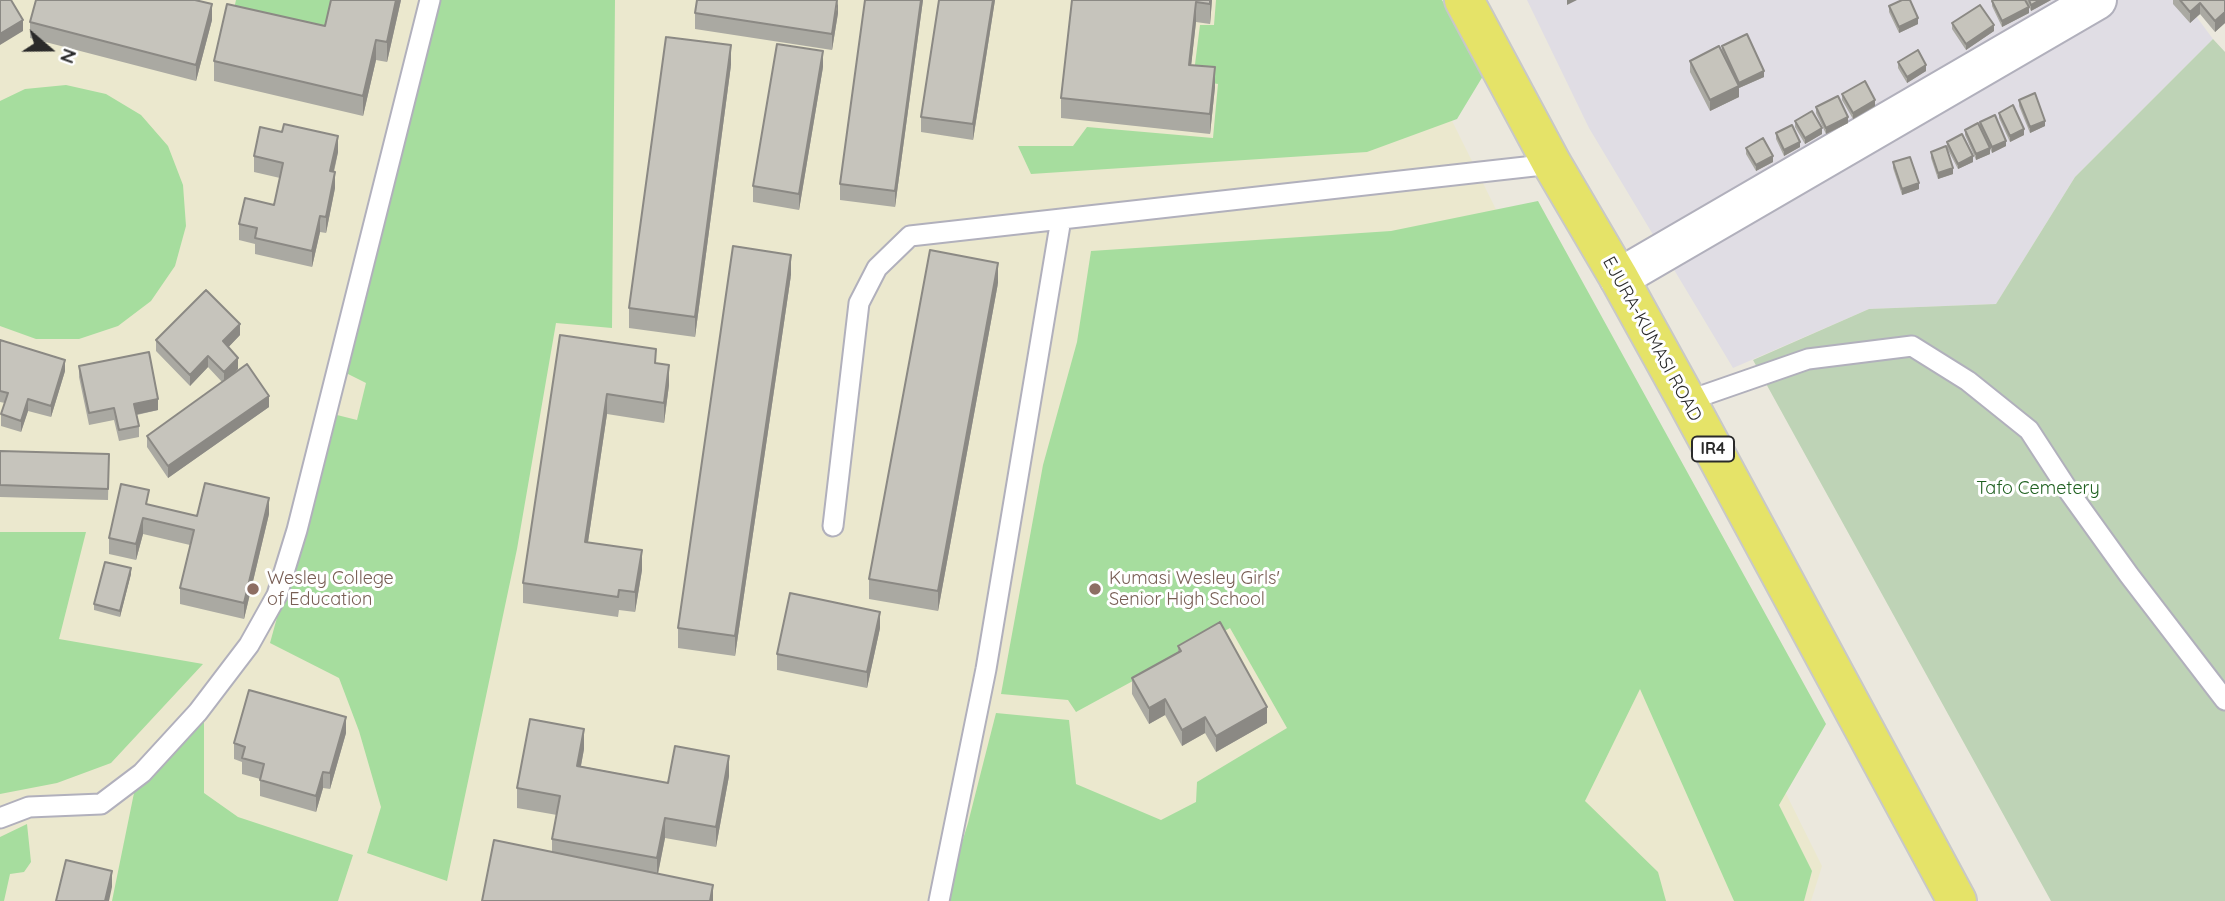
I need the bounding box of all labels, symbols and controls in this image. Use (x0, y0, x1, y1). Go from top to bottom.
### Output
north arrow (14, 14, 84, 84)
text: N (55, 46, 82, 67)
street label: EJURA-KUMASI ROAD (1598, 253, 1706, 425)
road number: IR4 (1692, 436, 1734, 462)
park label: Tafo Cemetery (1976, 478, 2100, 500)
place label: Wesley College of Education (267, 568, 394, 610)
place label: Kumasi Wesley Girls' Senior High School (1109, 568, 1280, 610)
marker: Wesley College of Education (245, 581, 261, 597)
marker: Kumasi Wesley Girls' Senior High School (1087, 581, 1103, 597)

